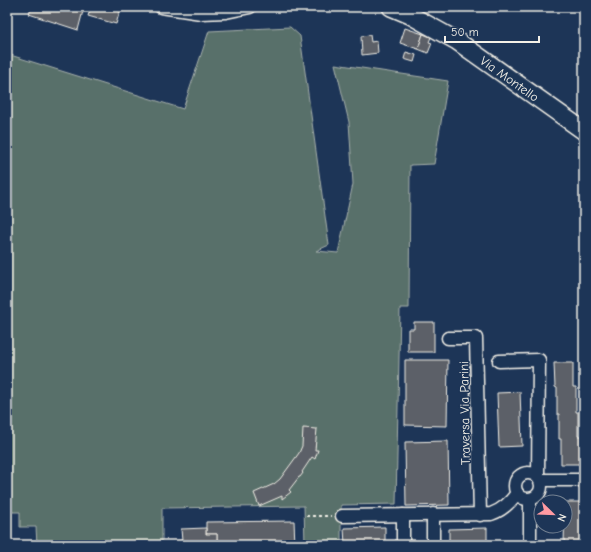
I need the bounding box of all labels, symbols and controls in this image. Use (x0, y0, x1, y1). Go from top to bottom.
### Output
scale bar (445, 18, 539, 44)
text: 50 m (451, 25, 479, 39)
street label: Via Montello (477, 53, 542, 105)
street label: Traversa Via Parini (456, 361, 473, 465)
north arrow (533, 494, 573, 534)
text: N (554, 512, 569, 524)

